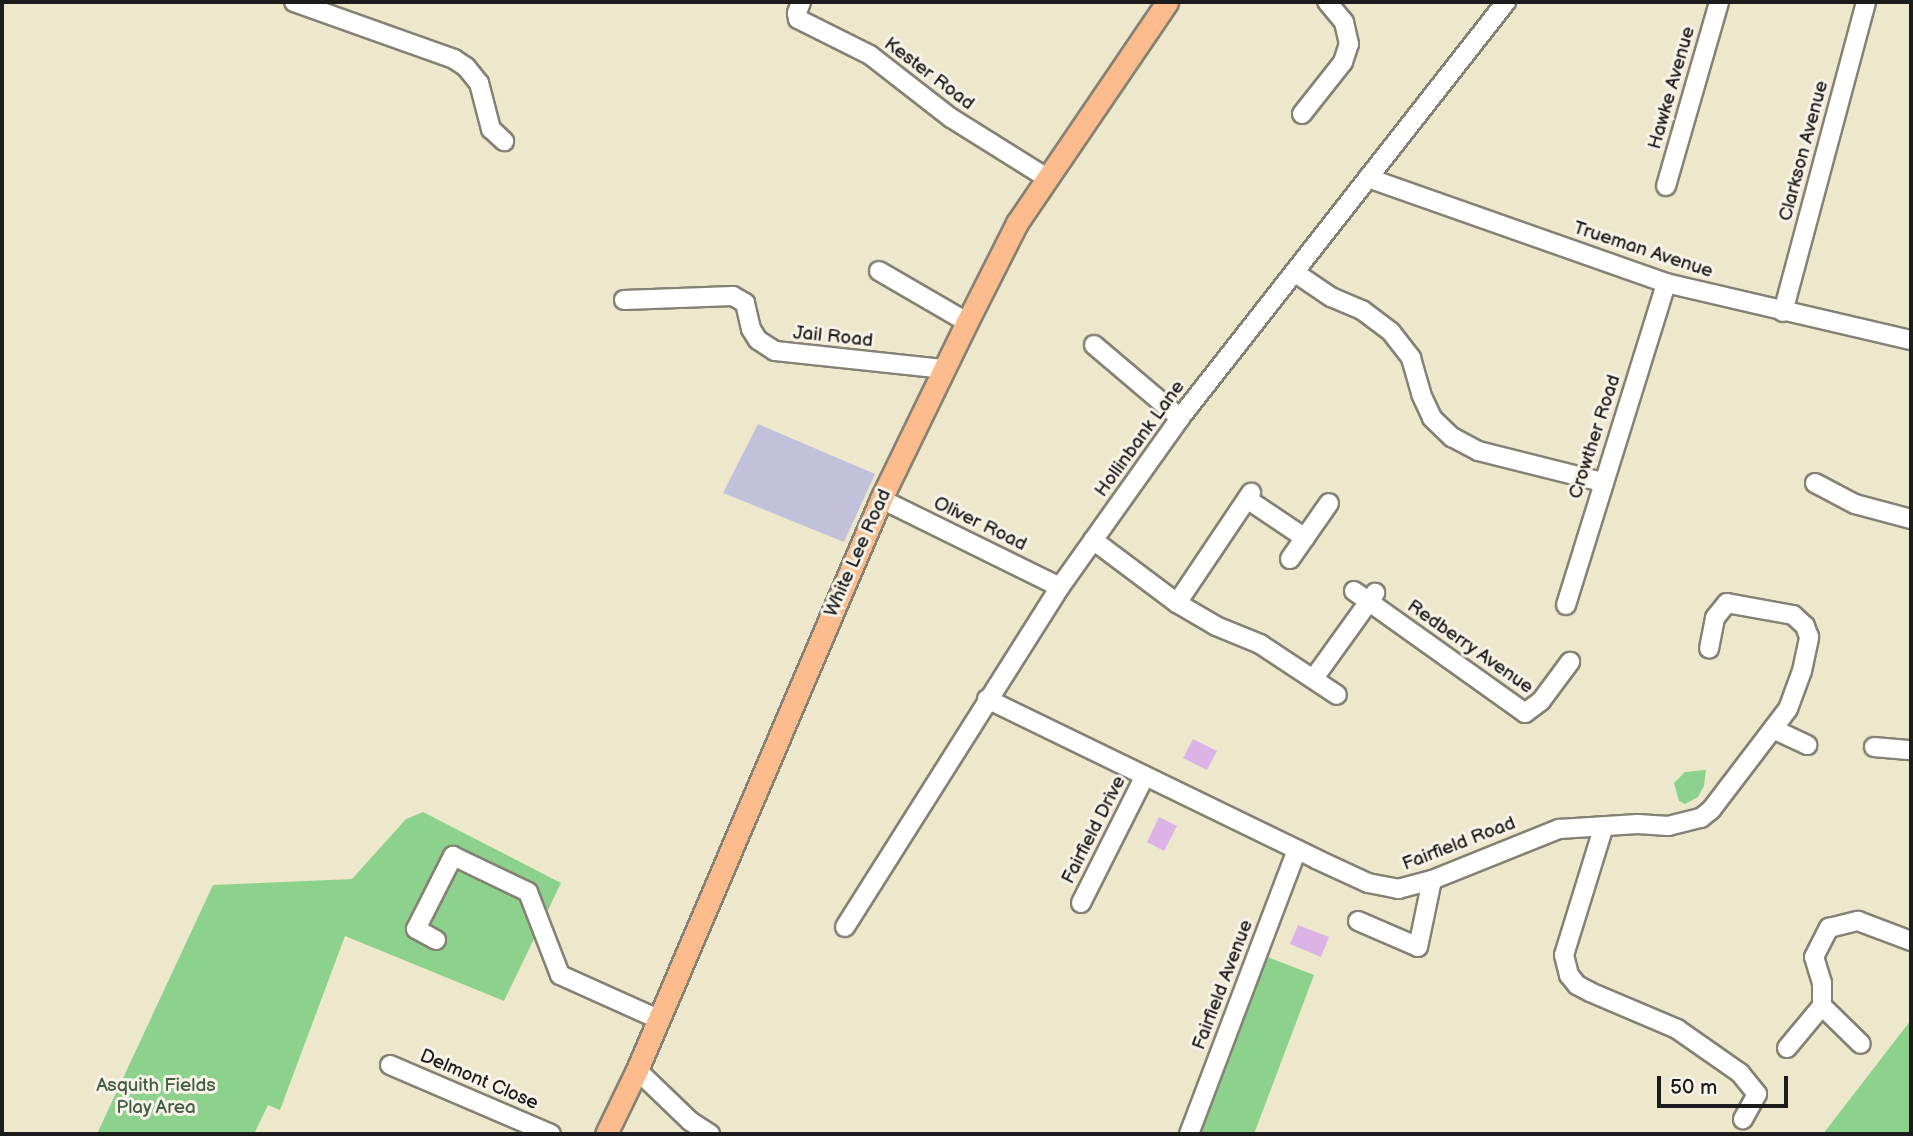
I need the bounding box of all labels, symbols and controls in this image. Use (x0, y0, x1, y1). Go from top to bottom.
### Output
street label: Hawke Avenue (1644, 24, 1700, 152)
street label: Kester Road (879, 33, 979, 115)
street label: Clarkson Avenue (1774, 78, 1834, 224)
street label: Trueman Avenue (1570, 217, 1716, 283)
street label: Jail Road (792, 321, 874, 353)
street label: Crowther Road (1564, 372, 1626, 502)
street label: Hollinbank Lane (1090, 376, 1190, 502)
street label: White Lee Road (820, 486, 896, 620)
street label: Oliver Road (930, 492, 1030, 556)
street label: Redberry Avenue (1402, 595, 1538, 699)
street label: Fairfield Drive (1057, 772, 1131, 888)
street label: Fairfield Road (1399, 812, 1519, 876)
street label: Fairfield Avenue (1188, 917, 1258, 1053)
street label: Delmont Close (416, 1045, 542, 1115)
scale bar (1661, 1062, 1792, 1106)
park label: Asquith Fields Play Area (96, 1075, 216, 1119)
text: 50 m (1670, 1075, 1717, 1100)

